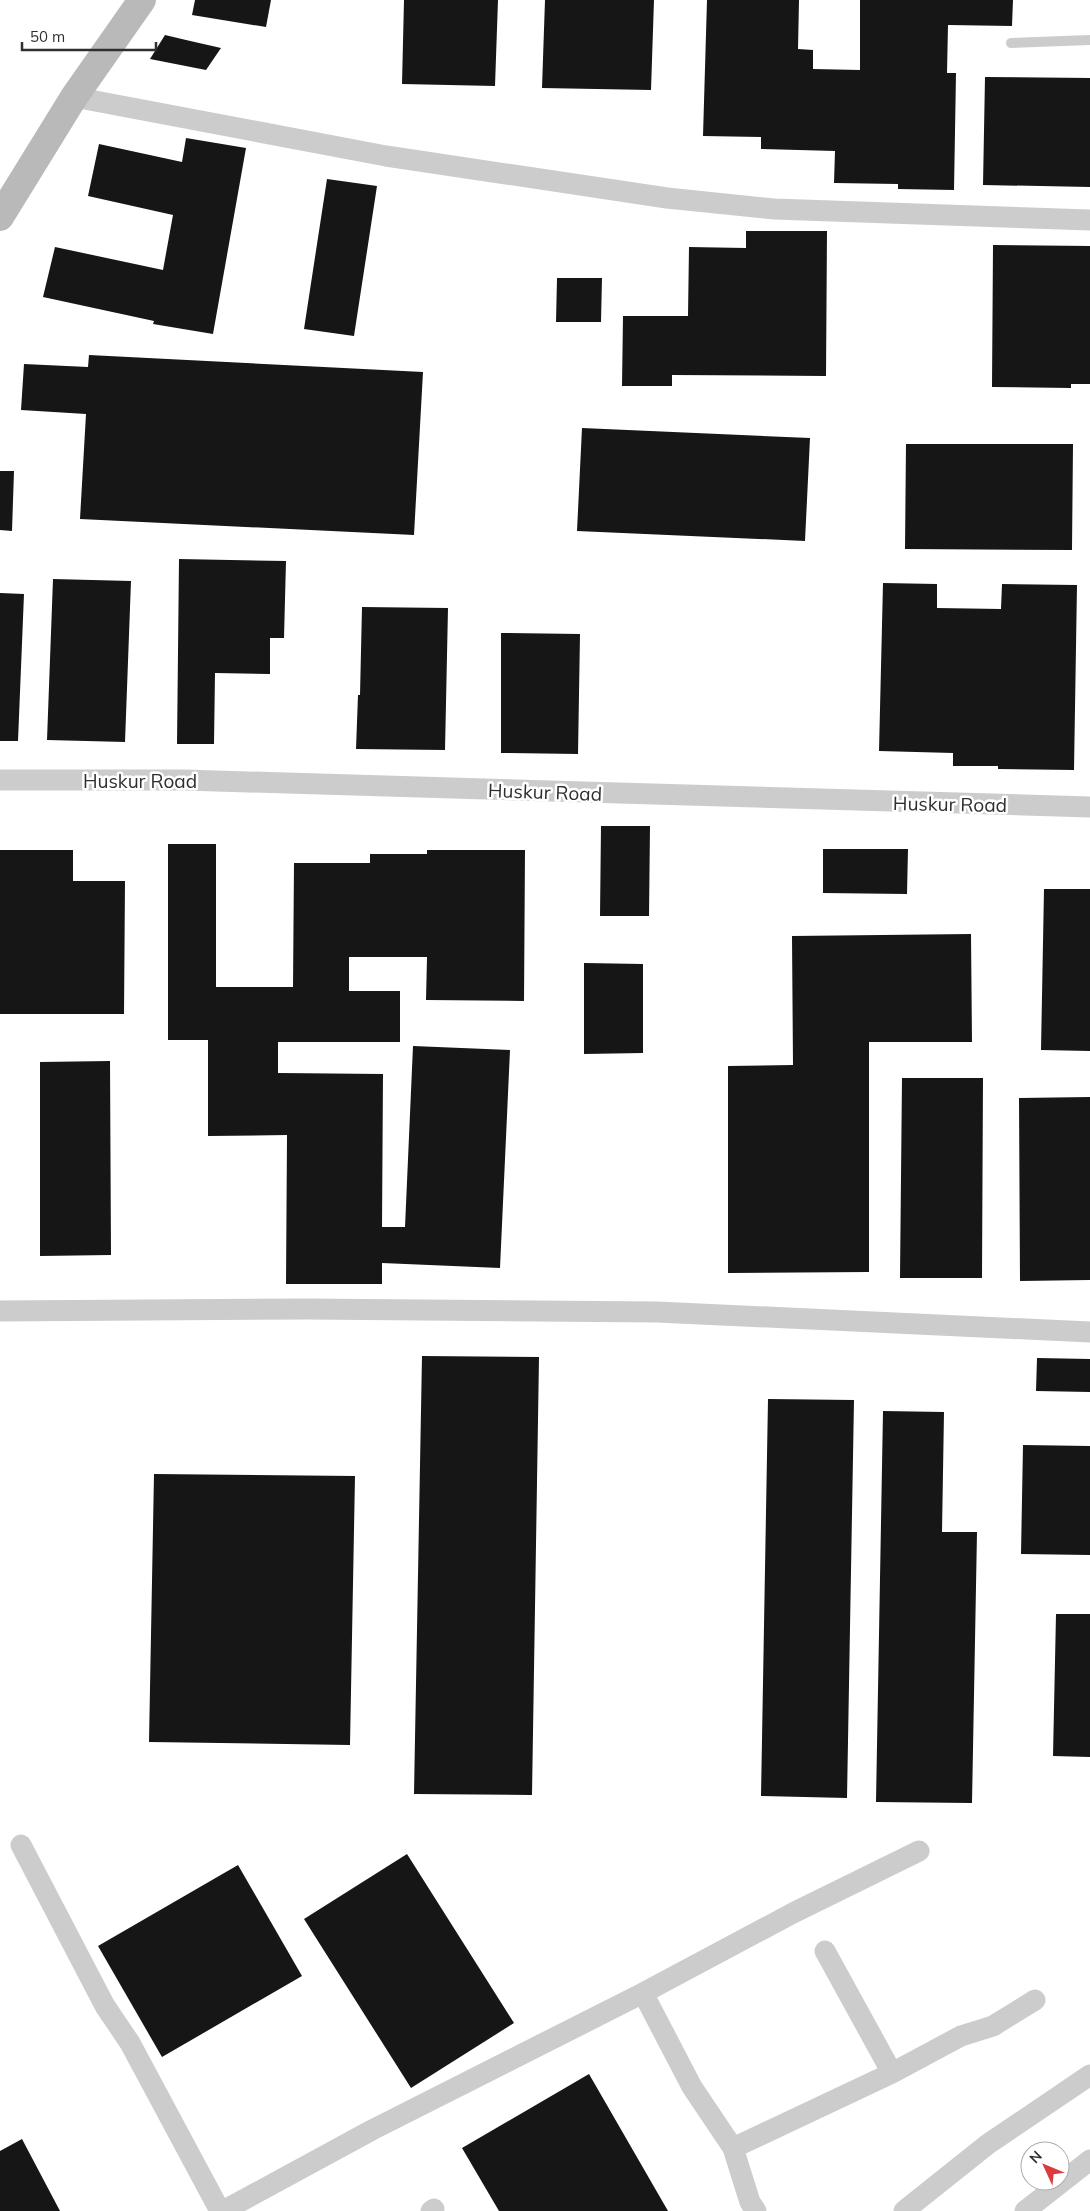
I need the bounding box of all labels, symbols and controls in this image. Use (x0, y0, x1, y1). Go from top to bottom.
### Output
scale bar (22, 20, 156, 52)
text: 50 m (30, 27, 65, 46)
street label: Huskur Road (83, 769, 197, 793)
street label: Huskur Road (488, 778, 602, 806)
street label: Huskur Road (893, 791, 1007, 817)
north arrow (1020, 2141, 1070, 2191)
text: N (1026, 2147, 1046, 2167)

